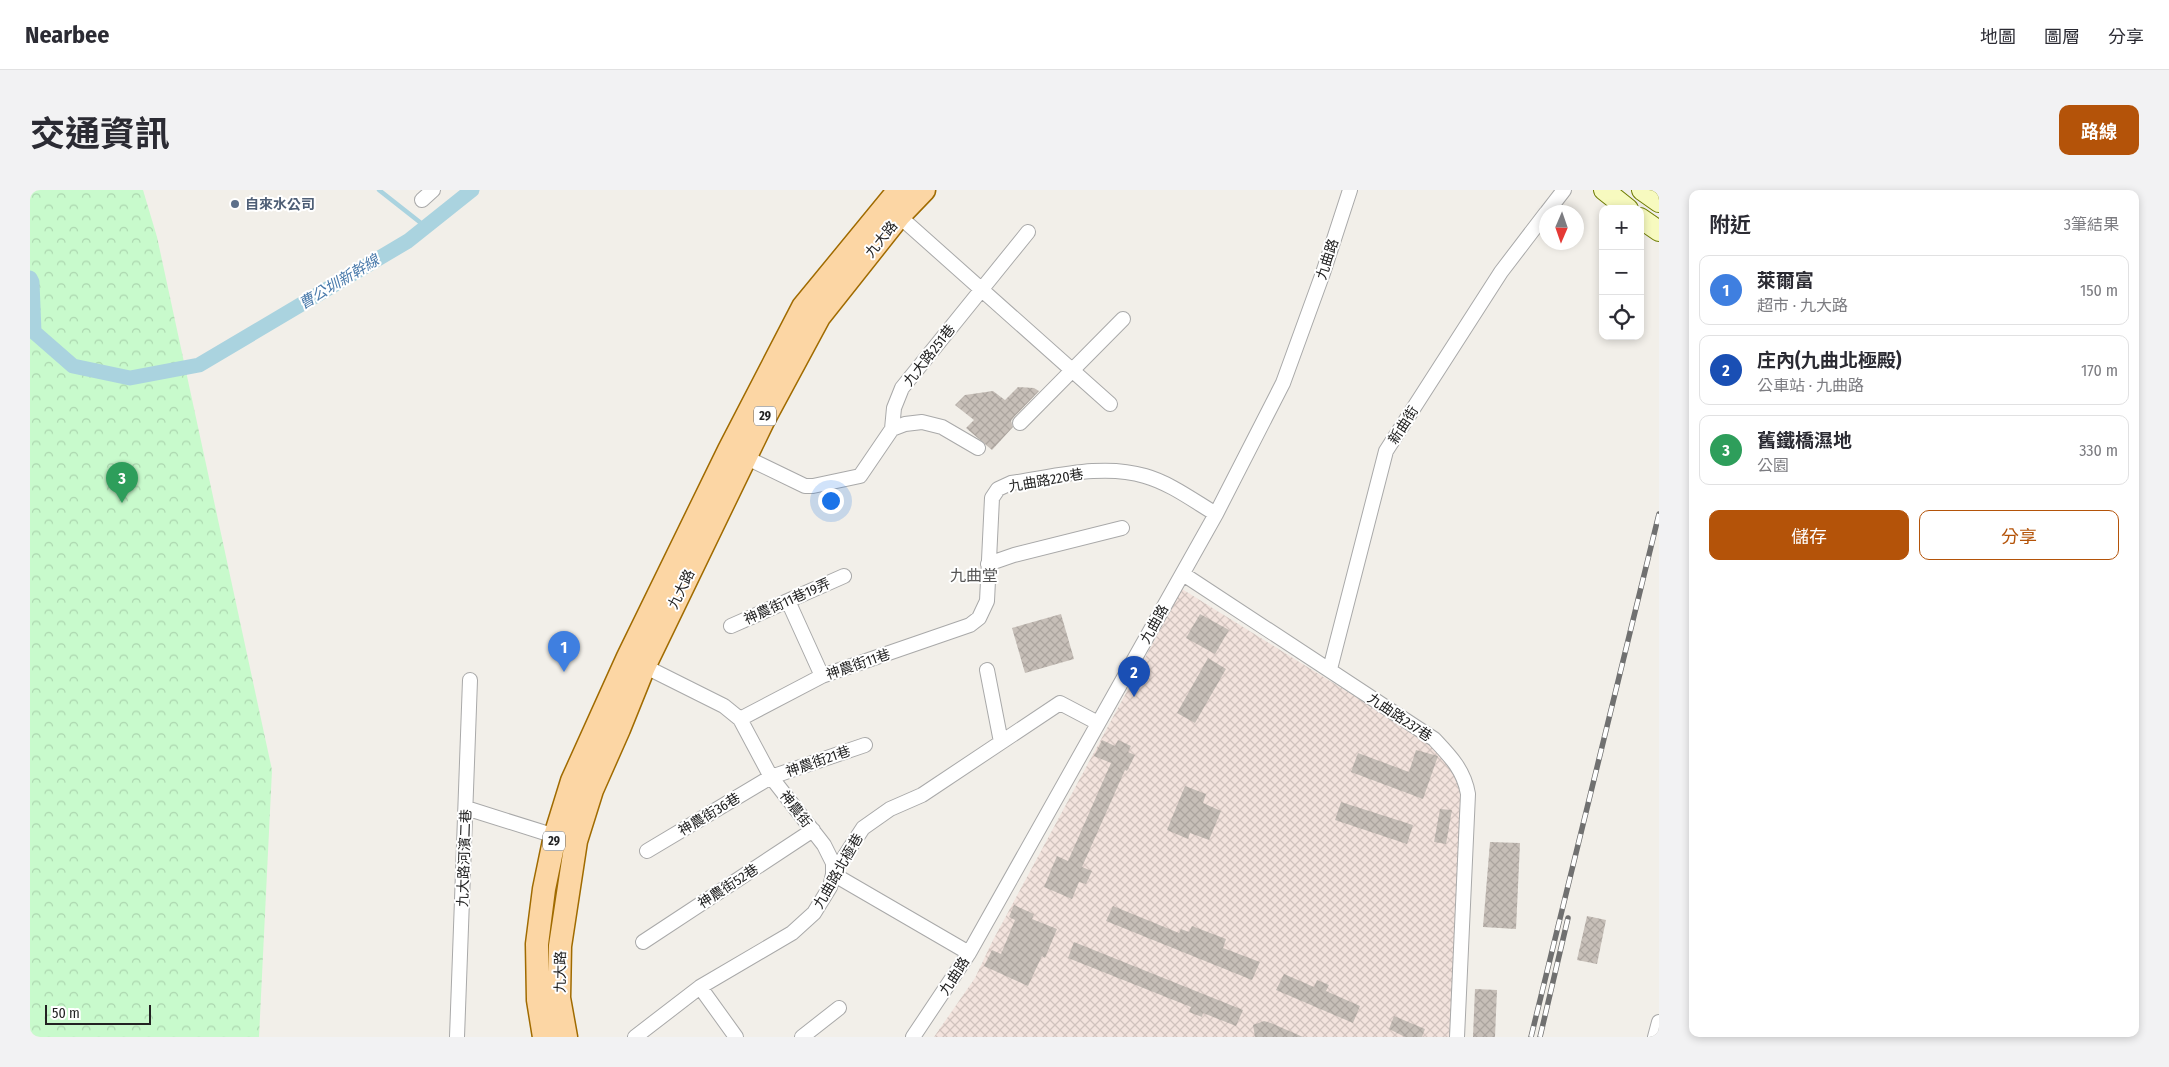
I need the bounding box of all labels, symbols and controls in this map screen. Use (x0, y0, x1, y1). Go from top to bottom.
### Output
text: Nearbee (25, 21, 109, 49)
text: 地圖 (1980, 26, 2016, 48)
text: 圖層 (2044, 26, 2080, 48)
text: 分享 (2108, 26, 2144, 48)
button: 路線 (2059, 105, 2139, 155)
text: 交通資訊 (30, 113, 170, 155)
place label: 自來水公司 (245, 196, 315, 213)
marker: 自來水公司 (229, 198, 241, 210)
north arrow (1539, 205, 1584, 250)
map controls (1599, 205, 1644, 340)
button: + (1599, 205, 1644, 250)
text: 附近 (1709, 212, 1751, 238)
text: 3筆結果 (2064, 215, 2119, 234)
street label: 九大路 (862, 218, 901, 261)
street label: 九曲路 (1313, 237, 1342, 282)
water label: 曹公圳新幹線 (296, 250, 384, 313)
button: − (1599, 250, 1644, 295)
text: 萊爾富 (1757, 269, 1814, 292)
text: 1 (1723, 281, 1729, 300)
text: 150 m (2080, 281, 2118, 300)
button: locate (1599, 295, 1644, 340)
text: 超市 · 九大路 (1757, 296, 1848, 315)
street label: 九大路251巷 (900, 321, 959, 389)
text: 庄內(九曲北極殿) (1757, 349, 1901, 372)
text: 2 (1722, 361, 1730, 380)
text: 170 m (2081, 361, 2118, 380)
text: 公車站 · 九曲路 (1757, 376, 1864, 395)
street label: 新曲街 (1385, 403, 1422, 448)
road number: 29 (754, 407, 776, 426)
text: 舊鐵橋濕地 (1757, 429, 1852, 452)
text: 3 (1722, 441, 1730, 460)
text: 330 m (2079, 441, 2118, 460)
text: 公園 (1757, 456, 1789, 475)
pin: 3 (106, 462, 138, 503)
street label: 九曲路220巷 (1007, 466, 1085, 495)
your location (818, 488, 844, 514)
button: 儲存 (1709, 510, 1909, 560)
button: 分享 (1919, 510, 2119, 560)
district label: 九曲堂 (950, 566, 998, 585)
street label: 九大路 (665, 567, 698, 612)
street label: 神農街11巷19弄 (741, 575, 833, 628)
street label: 九曲路 (1137, 602, 1172, 647)
pin: 1 (548, 631, 580, 672)
street label: 神農街11巷 (824, 646, 892, 683)
pin: 2 (1118, 656, 1150, 697)
street label: 九曲路237巷 (1364, 690, 1435, 745)
street label: 神農街21巷 (784, 742, 853, 780)
street label: 神農街 (776, 788, 815, 831)
street label: 神農街36巷 (675, 789, 743, 840)
street label: 九大路河濱二巷 (454, 809, 475, 907)
road number: 29 (543, 831, 565, 850)
street label: 九曲路北極巷 (810, 831, 867, 912)
street label: 神農街52巷 (695, 861, 762, 912)
street label: 九大路 (552, 951, 569, 993)
street label: 九曲路 (936, 954, 973, 999)
scale bar (45, 1002, 151, 1025)
text: 50 m (52, 1005, 80, 1022)

